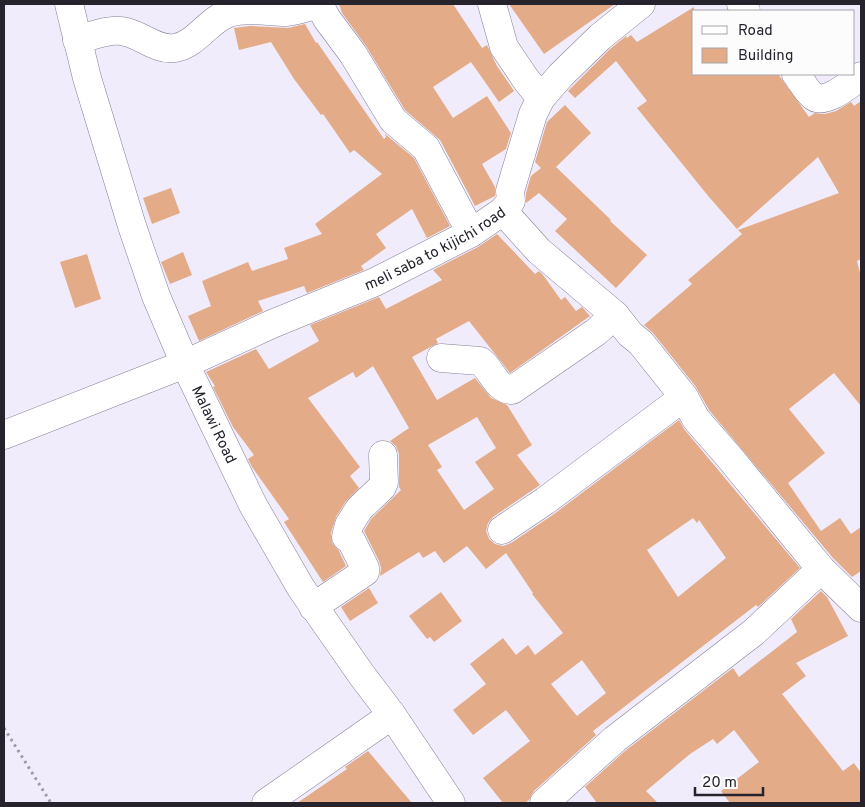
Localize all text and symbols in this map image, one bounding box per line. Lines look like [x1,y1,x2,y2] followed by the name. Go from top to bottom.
[692,10,855,75] legend
[738,22,773,41] text: Road
[738,47,793,66] text: Building
[362,204,510,296] street label: meli saba to kijichi road
[186,383,240,467] street label: Malawi Road
[695,764,762,796] scale bar
[702,774,737,793] text: 20 m

